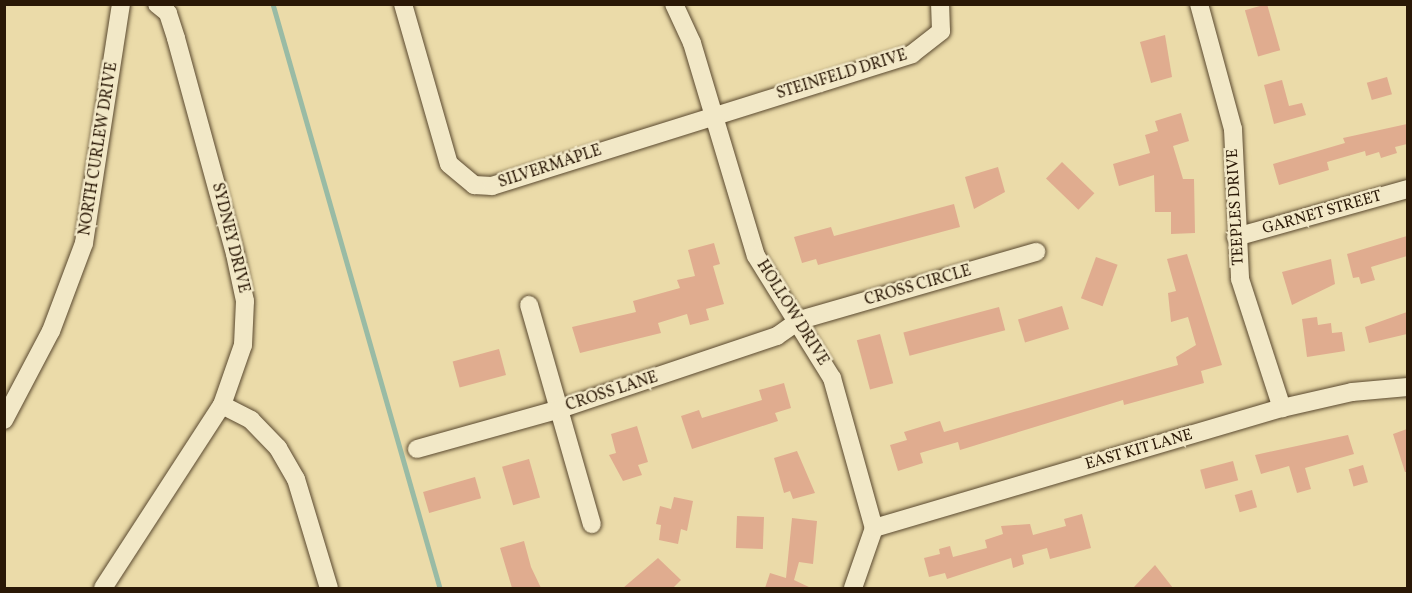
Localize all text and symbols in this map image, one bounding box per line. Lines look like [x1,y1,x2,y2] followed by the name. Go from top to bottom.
[774,46,910,104] street label: STEINFELD DRIVE
[76,61,122,237] street label: NORTH CURLEW DRIVE
[496,141,604,193] street label: SILVERMAPLE
[1223,148,1249,266] street label: TEEPLES DRIVE
[207,181,253,295] street label: SYDNEY DRIVE
[1260,187,1384,239] street label: GARNET STREET
[752,256,832,370] street label: HOLLOW DRIVE
[862,262,974,310] street label: CROSS CIRCLE
[564,368,660,416] street label: CROSS LANE
[1083,425,1195,475] street label: EAST KIT LANE

